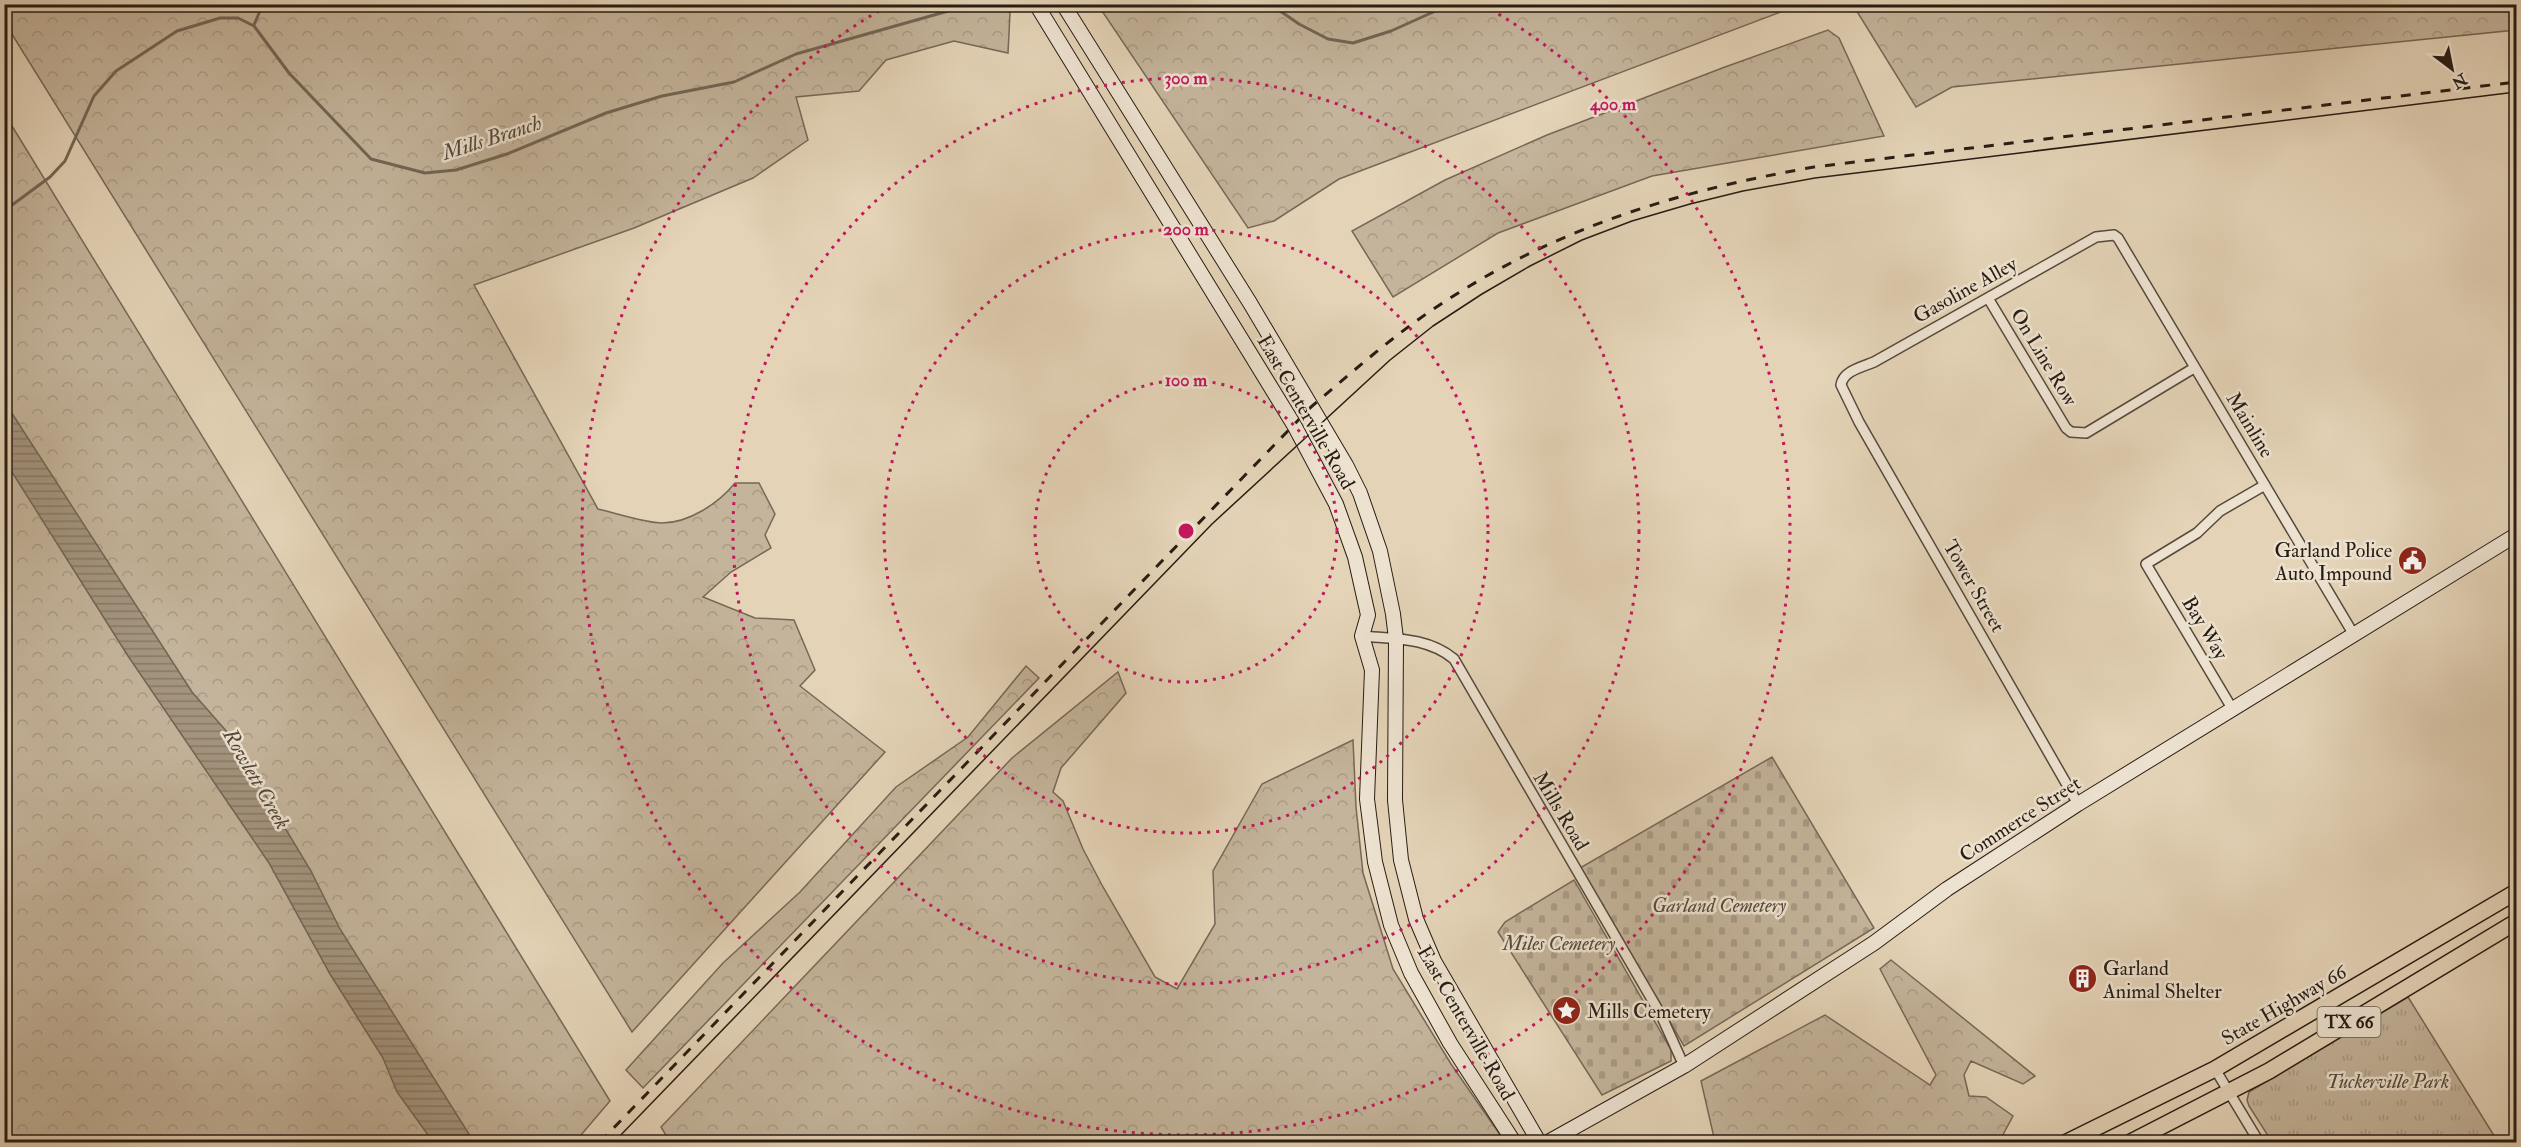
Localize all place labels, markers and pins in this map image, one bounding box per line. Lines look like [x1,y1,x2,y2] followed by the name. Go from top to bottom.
[1176,521,1196,541] centre of rings
[2274,538,2392,587] place label: Garland Police Auto Impound
[2397,545,2429,577] public building icon: Garland Police Auto Impound
[2102,956,2222,1004] place label: Garland Animal Shelter
[2066,963,2098,995] building icon: Garland Animal Shelter
[1550,995,1582,1027] place icon: Mills Cemetery
[1587,999,1712,1024] place label: Mills Cemetery

